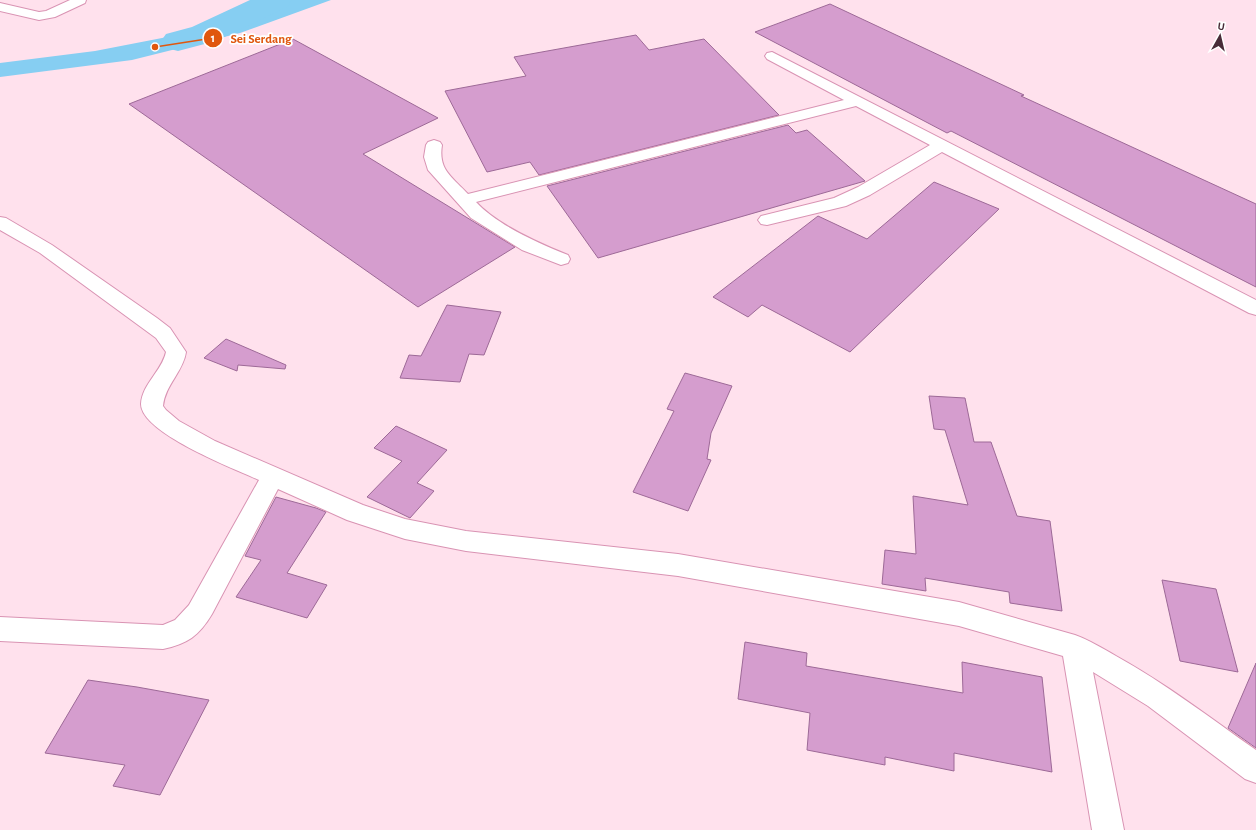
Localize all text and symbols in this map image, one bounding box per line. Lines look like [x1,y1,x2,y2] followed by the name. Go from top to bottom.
[1200,16,1240,56] north arrow
[1217,21,1226,33] text: U
[203,26,300,51] callout: Sei Serdang
[211,32,215,44] text: 1
[230,33,292,46] text: Sei Serdang

